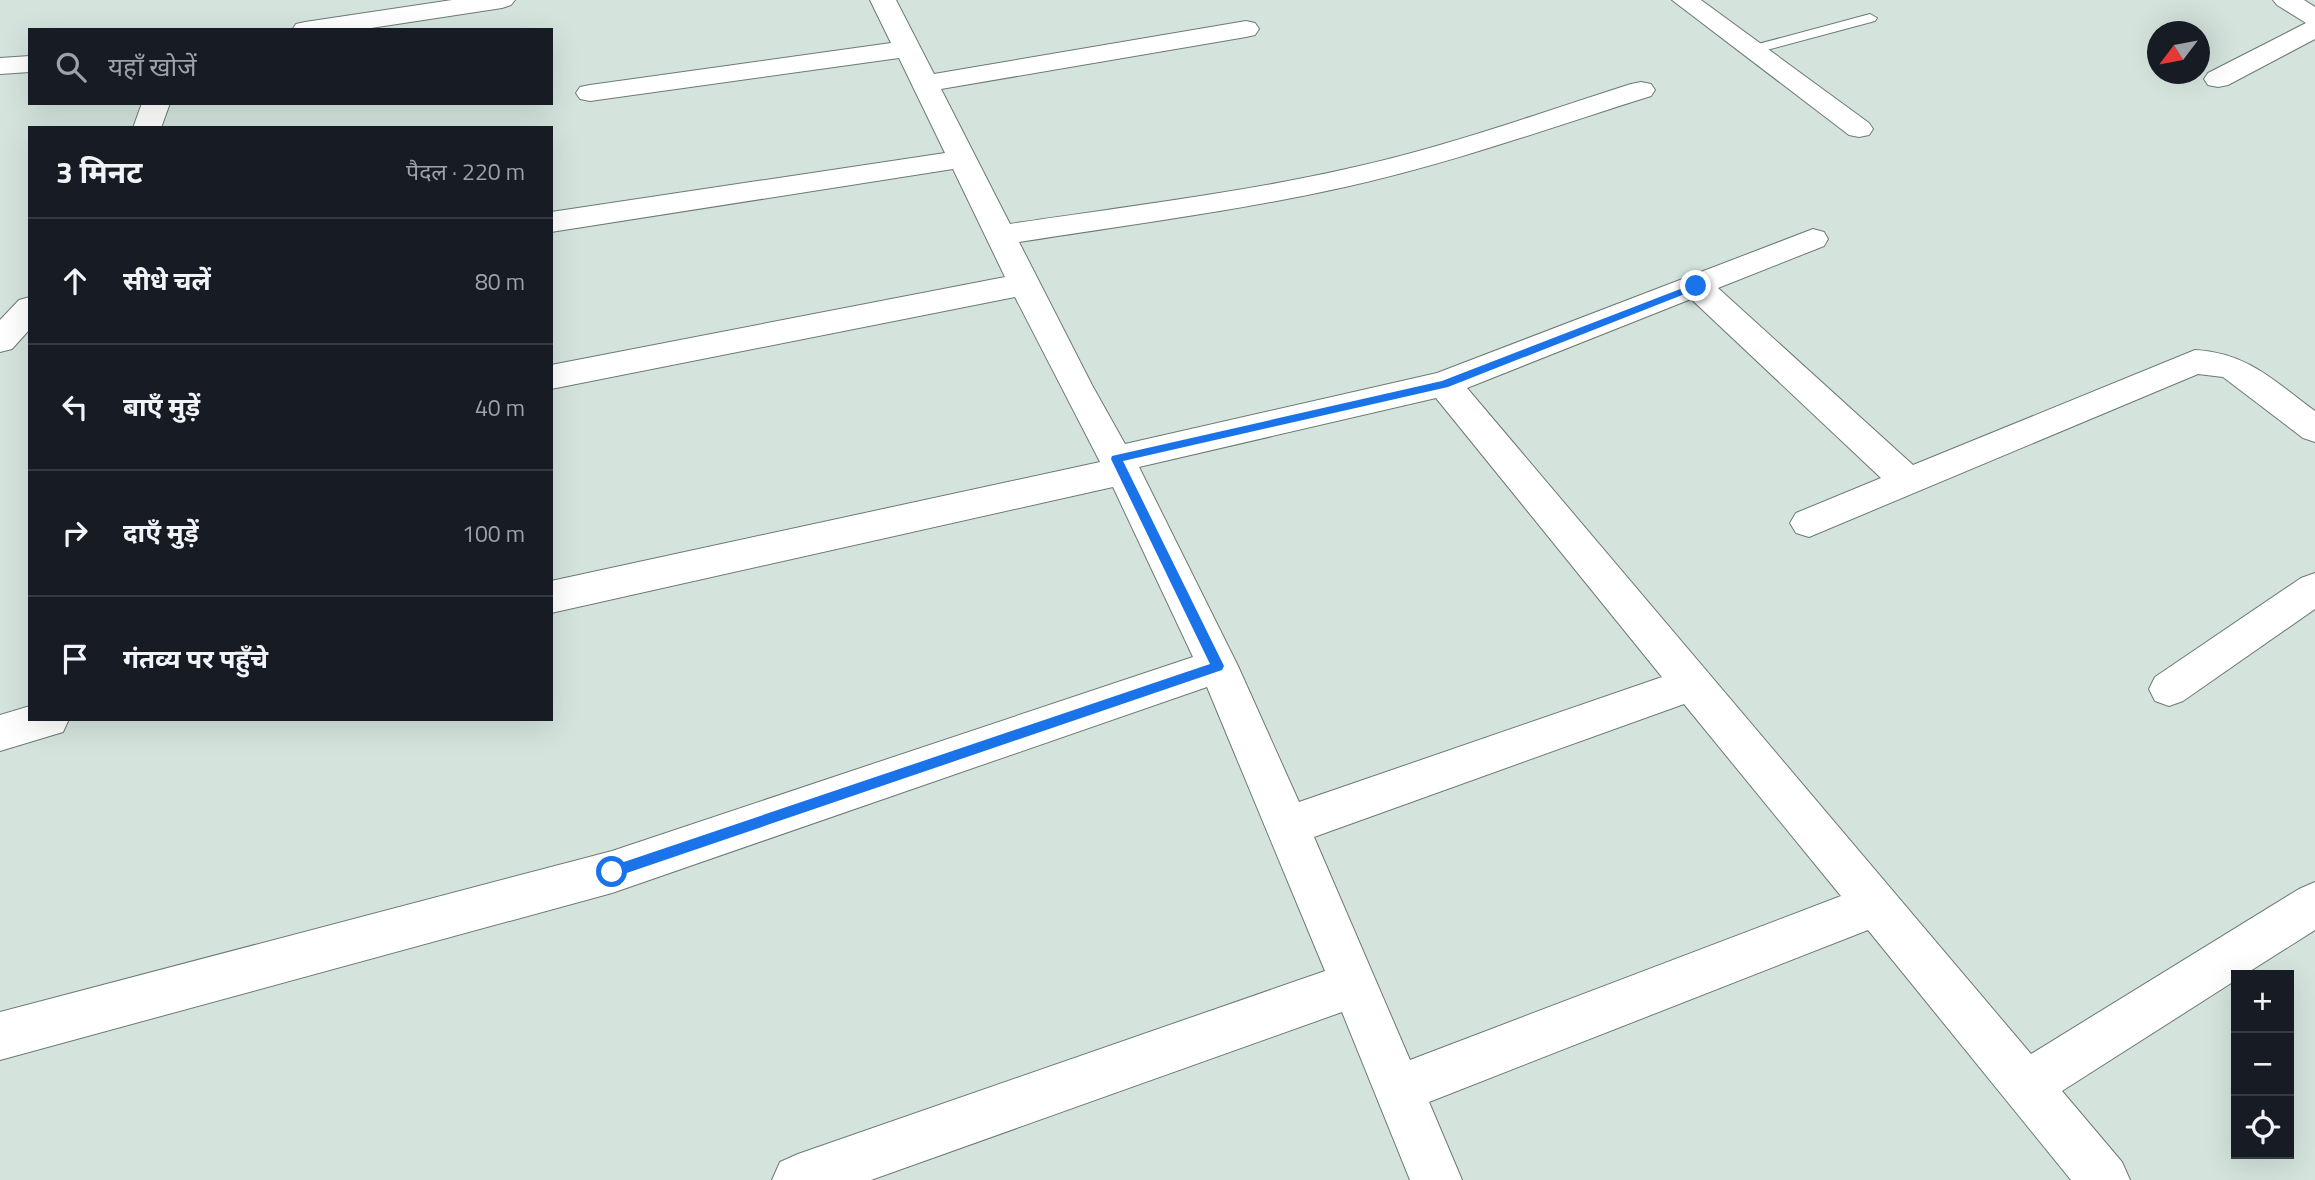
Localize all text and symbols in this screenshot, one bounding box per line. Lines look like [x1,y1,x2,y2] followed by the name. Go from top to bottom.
[2147,21,2210,84] north arrow
[28,28,553,105] search box
[108,47,197,86] text: यहाँ खोजें
[52,48,90,86] icon: search
[56,149,142,195] text: 3 मिनट
[406,154,525,189] text: पैदल · 220 m
[123,261,211,300] text: सीधे चलें
[56,262,94,300] icon: ahead
[475,264,525,299] text: 80 m
[1680,270,1711,301] route end
[123,387,200,426] text: बाएँ मुड़ें
[56,388,94,426] icon: left
[475,390,525,425] text: 40 m
[123,513,199,552] text: दाएँ मुड़ें
[56,514,94,552] icon: right
[462,516,525,551] text: 100 m
[123,639,268,678] text: गंतव्य पर पहुँचे
[56,640,94,678] icon: arrive
[596,856,627,887] route start
[2231,970,2294,1159] map controls
[2231,970,2294,1033] button: +
[2231,1033,2294,1096] button: −
[2231,1096,2294,1159] button: locate

